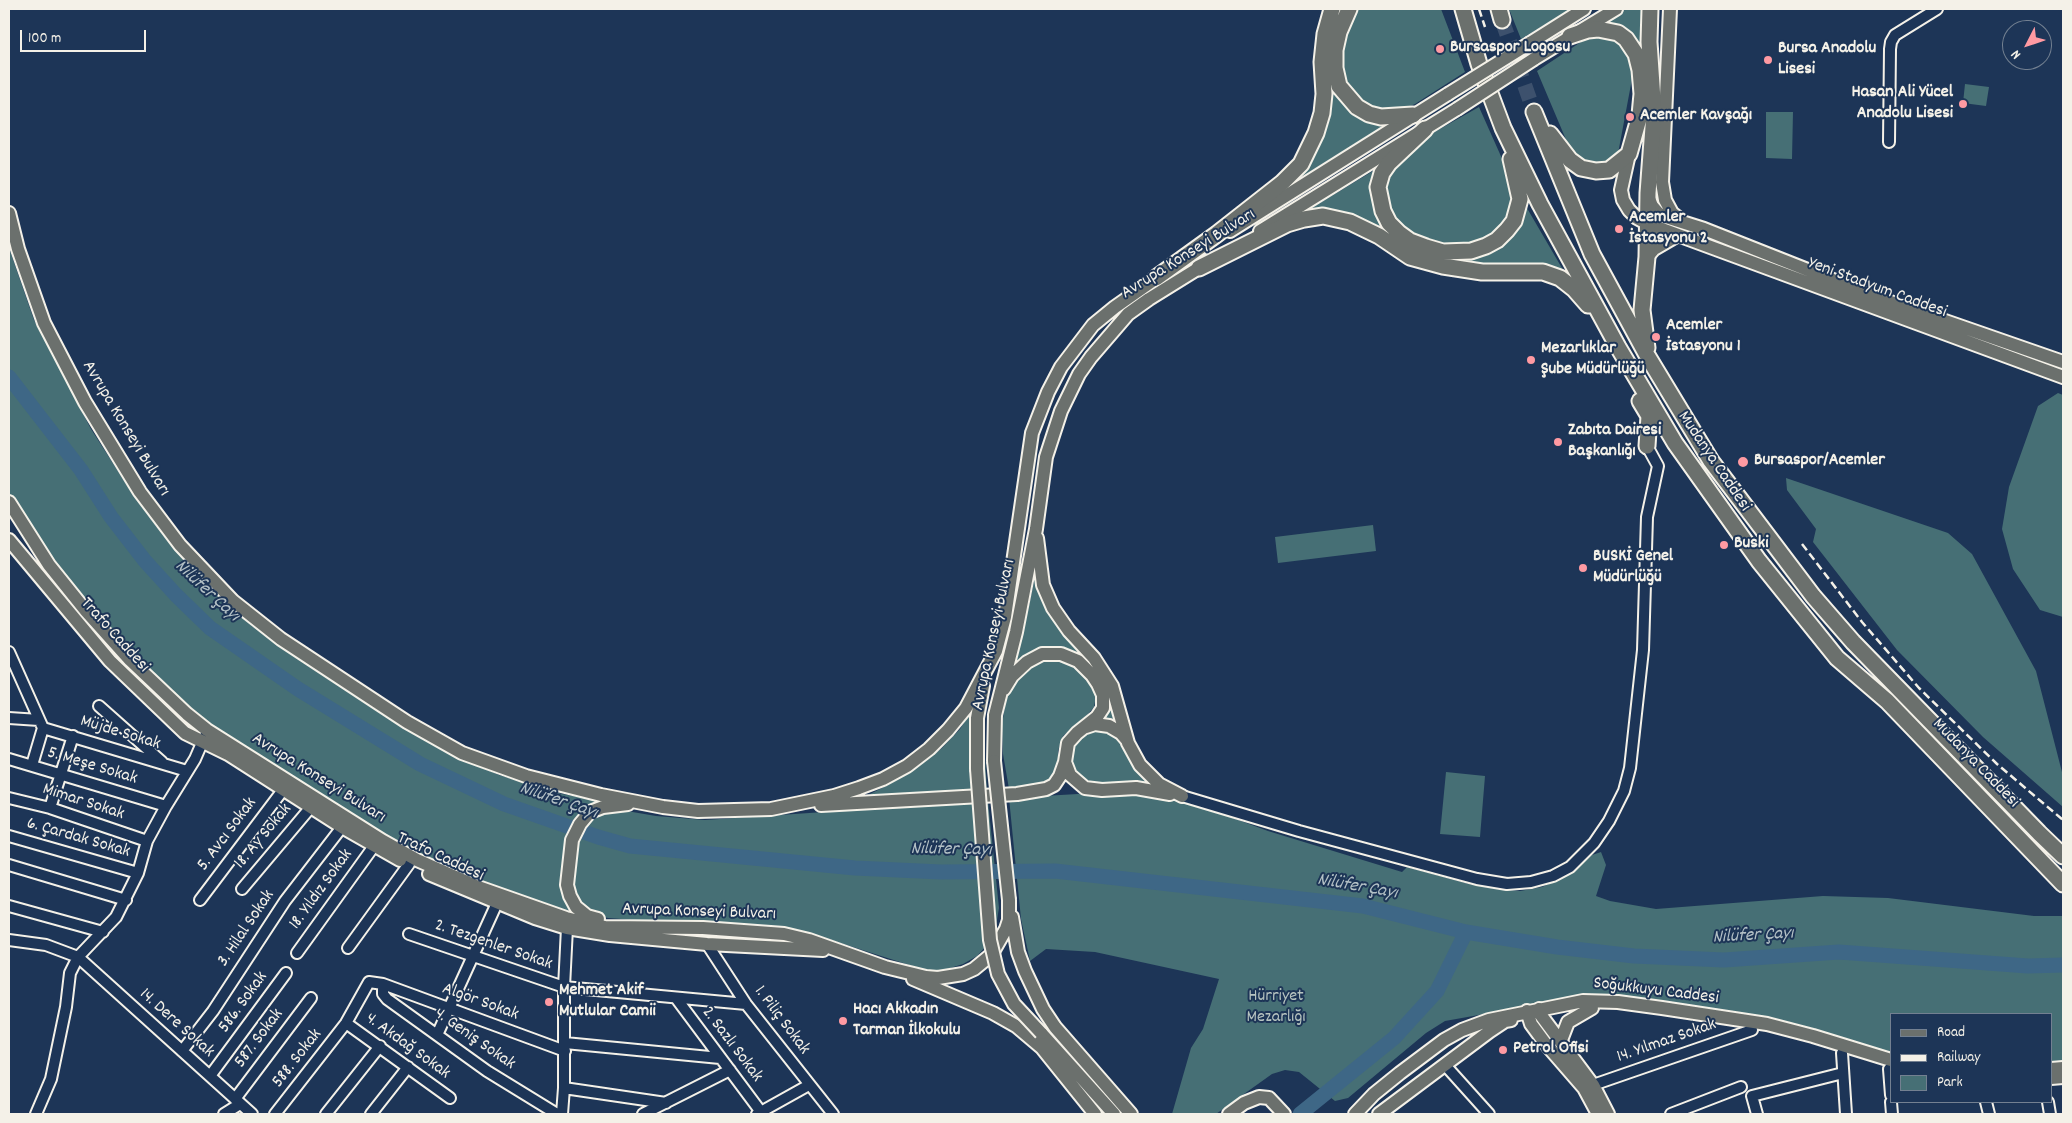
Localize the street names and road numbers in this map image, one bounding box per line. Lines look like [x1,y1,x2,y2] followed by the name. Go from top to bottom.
[1118,205,1260,305] street label: Avrupa Konseyi Bulvarı
[1805,254,1949,324] street label: Yeni Stadyum Caddesi
[76,357,174,501] street label: Avrupa Konseyi Bulvarı
[1672,408,1754,516] street label: Mudanya Caddesi
[968,557,1022,713] street label: Avrupa Konseyi Bulvarı
[75,594,153,678] street label: Trafo Caddesi
[77,712,163,756] street label: Müjde Sokak
[1927,715,2023,813] street label: Mudanya Caddesi
[247,729,389,829] street label: Avrupa Konseyi Bulvarı
[44,743,140,791] street label: 5. Meşe Sokak
[39,780,127,826] street label: Mimar Sokak
[193,794,263,876] street label: 5. Avcı Sokak
[230,800,298,874] street label: 18. Ay Sokak
[24,814,132,864] street label: 6. Çardak Sokak
[393,828,487,888] street label: Trafo Caddesi
[286,845,358,935] street label: 18. Yıldız Sokak
[213,887,281,971] street label: 3. Hilal Sokak
[622,900,776,926] street label: Avrupa Konseyi Bulvarı
[431,916,555,976] street label: 2. Tezgenler Sokak
[215,968,273,1038] street label: 586. Sokak
[1592,974,1720,1010] street label: Soğukkuyu Caddesi
[439,979,521,1027] street label: Algör Sokak
[748,982,814,1060] street label: 1. Piliç Sokak
[134,985,218,1063] street label: 14. Dere Sokak
[696,1003,766,1087] street label: 2. Sazlı Sokak
[429,1004,519,1076] street label: 4. Geniş Sokak
[231,1005,289,1073] street label: 587. Sokak
[360,1009,454,1085] street label: 4. Akdağ Sokak
[1614,1015,1720,1069] street label: 14. Yılmaz Sokak
[268,1025,328,1093] street label: 588. Sokak

